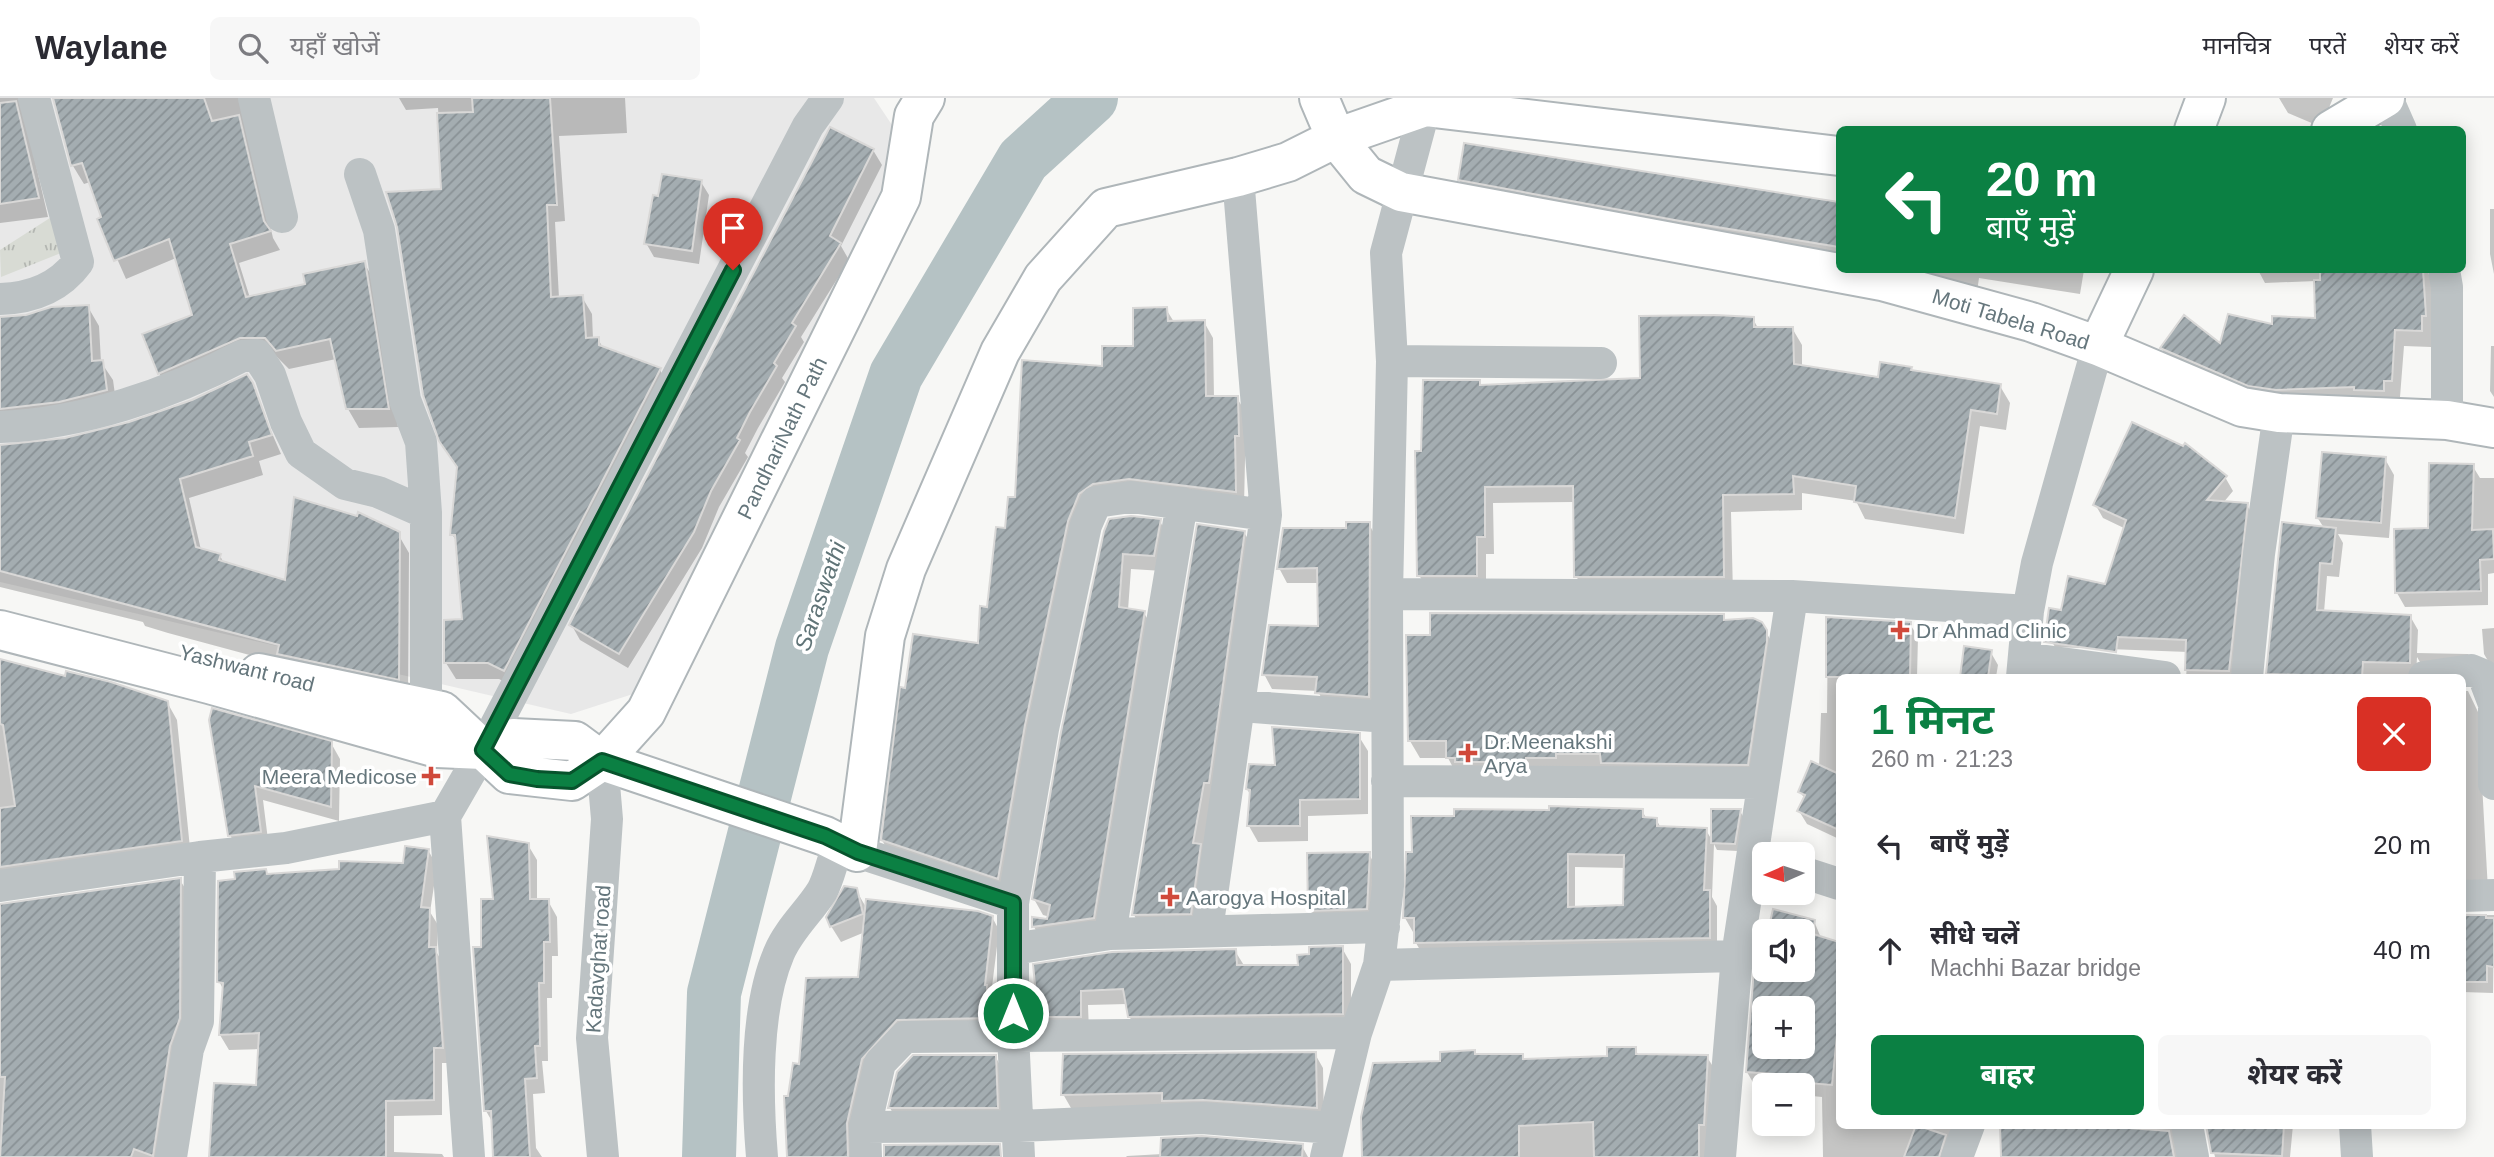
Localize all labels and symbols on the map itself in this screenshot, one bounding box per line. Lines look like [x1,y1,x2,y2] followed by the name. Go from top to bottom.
[703,198,763,270] pin
[1930,284,2092,354] street label: Moti Tabela Road
[733,353,831,523] street label: PandhariNath Path
[789,537,851,654] water label: Saraswathi
[1916,619,2067,642] place label: Dr Ahmad Clinic
[1890,620,1910,640] marker: Dr Ahmad Clinic
[177,640,317,696] street label: Yashwant road
[1484,730,1612,777] place label: Dr.Meenakshi Arya
[1458,743,1478,763] marker: Dr.Meenakshi Arya
[262,765,417,788] place label: Meera Medicose
[423,768,439,784] marker: Meera Medicose
[1752,842,1815,905] north arrow
[581,884,615,1034] street label: Kadavghat road
[1186,886,1346,909] place label: Aarogya Hospital
[1160,887,1180,907] marker: Aarogya Hospital
[976,976,1050,1050] position arrow

